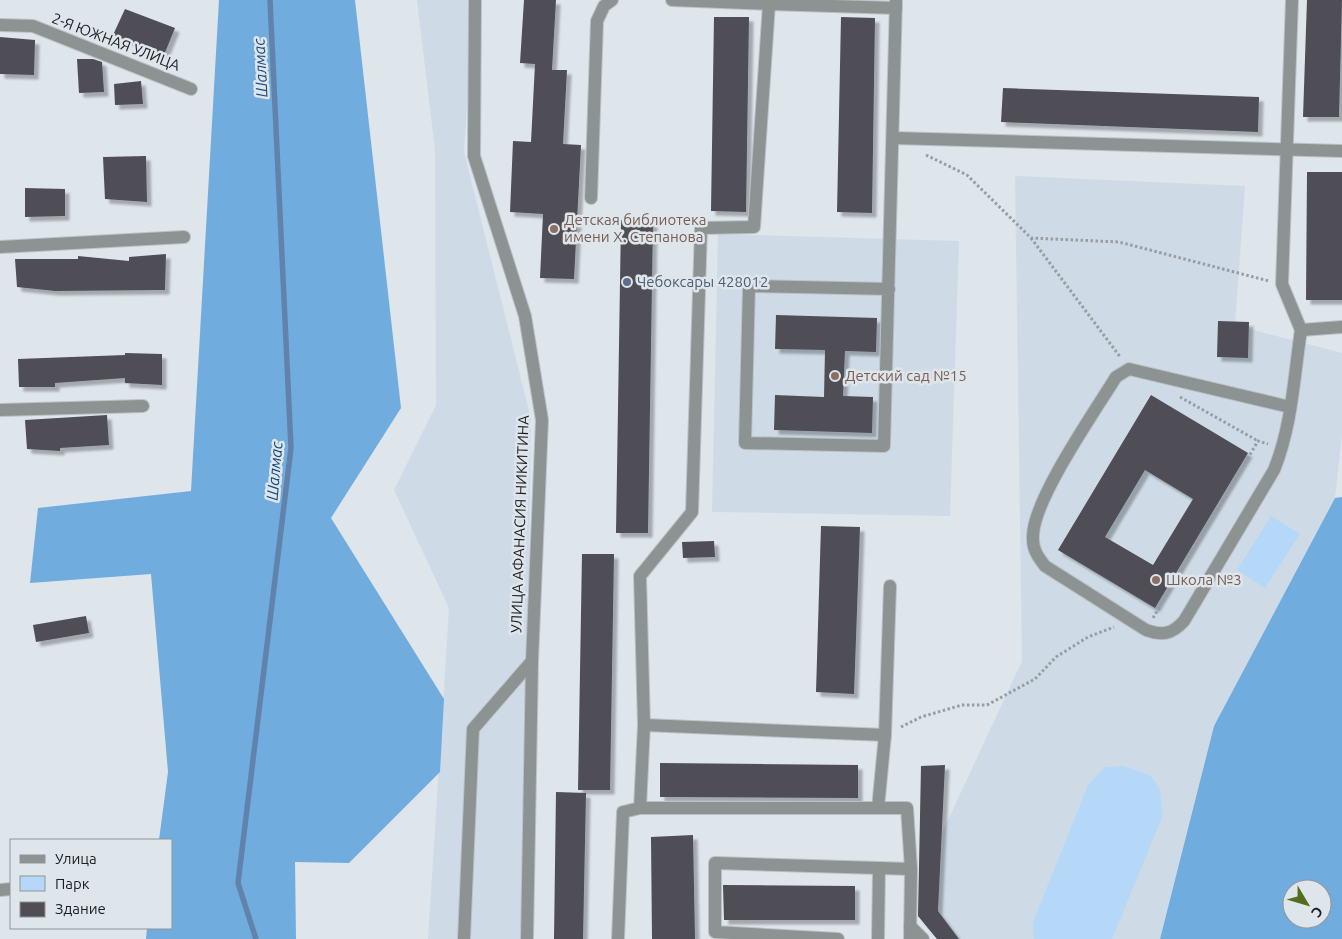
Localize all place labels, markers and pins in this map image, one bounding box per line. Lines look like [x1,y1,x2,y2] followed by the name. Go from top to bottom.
[564,211,707,245] place label: Детская библиотека имени Х. Степанова
[548,223,560,235] marker: Детская библиотека имени Х. Степанова
[637,273,768,290] place label: Чебоксары 428012
[621,276,633,288] marker: Чебоксары 428012
[845,367,967,384] place label: Детский сад №15
[829,370,841,382] marker: Детский сад №15
[1166,571,1242,588] place label: Школа №3
[1150,574,1162,586] marker: Школа №3

